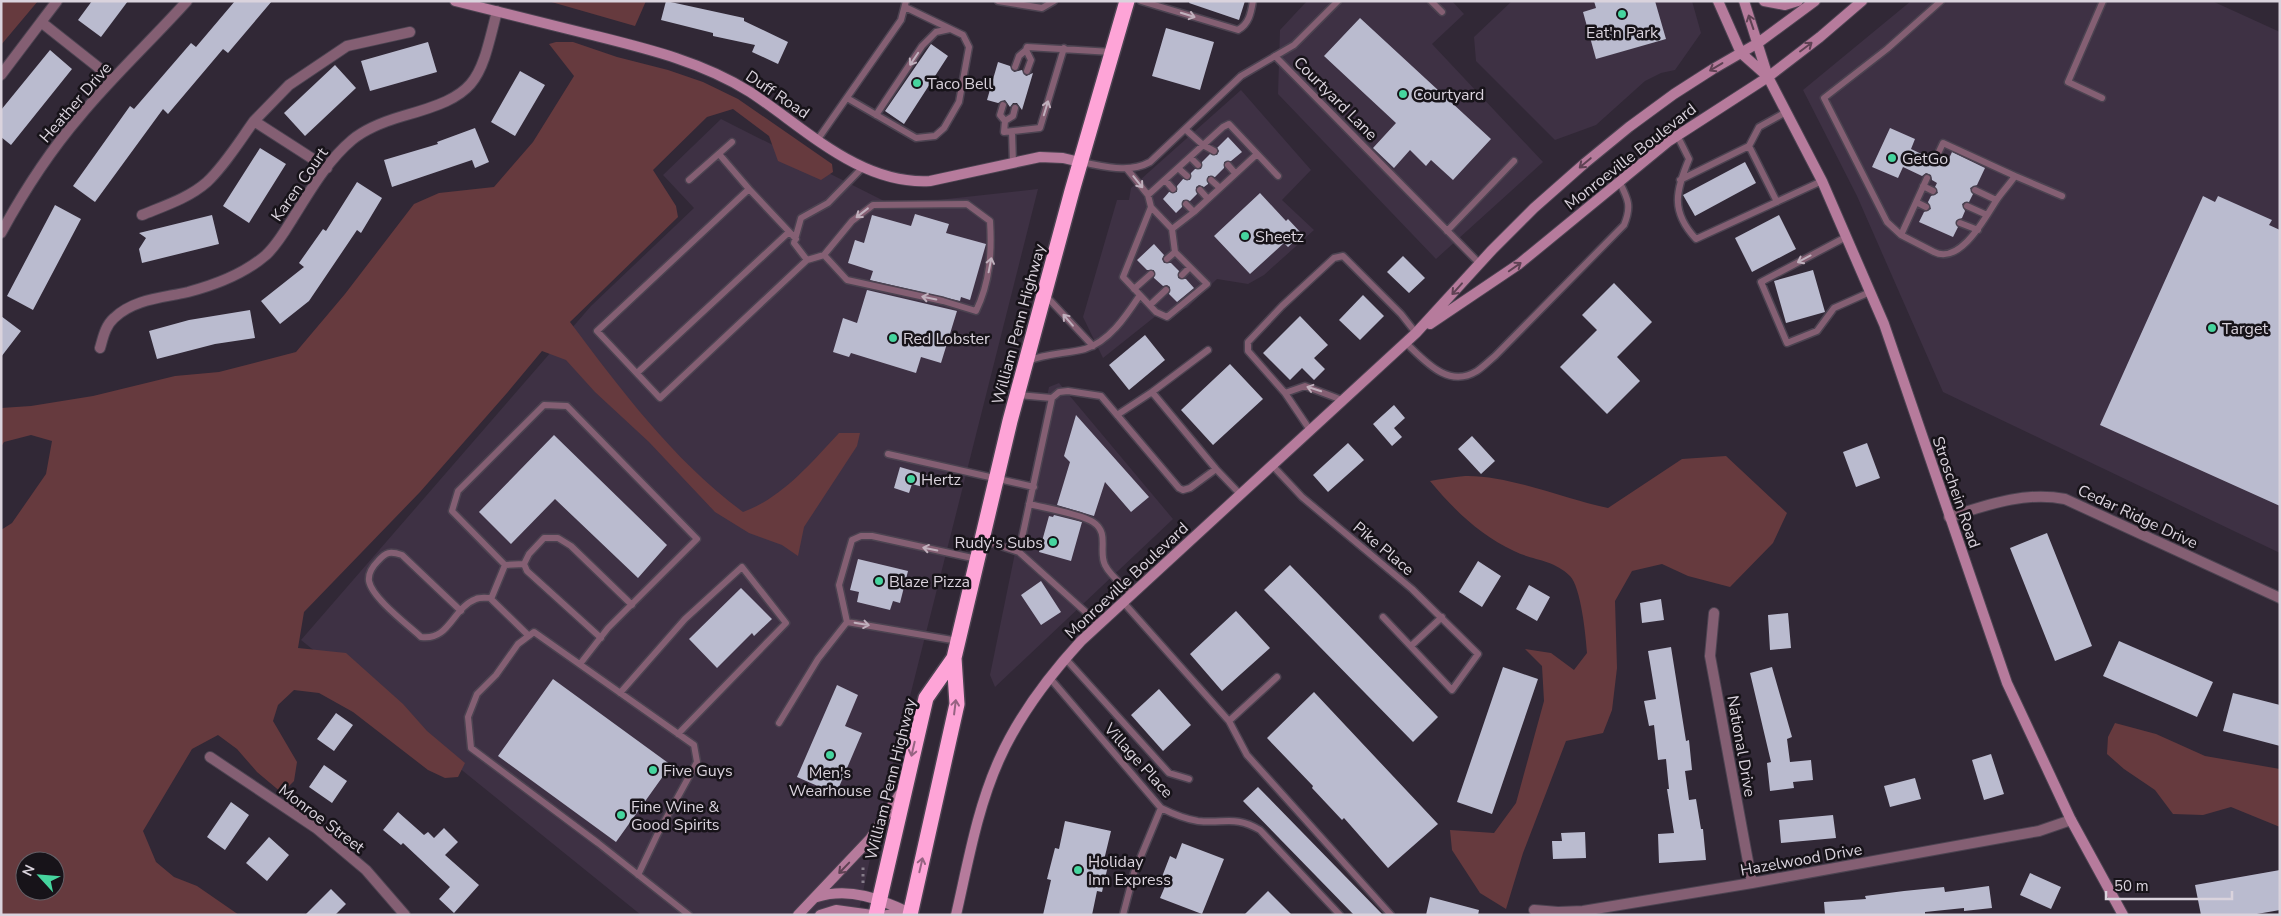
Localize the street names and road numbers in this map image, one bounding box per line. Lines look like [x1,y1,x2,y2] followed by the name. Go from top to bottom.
[1289,52,1382,145] street label: Courtyard Lane
[35,58,117,148] street label: Heather Drive
[741,65,814,124] street label: Duff Road
[1560,98,1701,215] street label: Monroeville Boulevard
[266,143,334,226] street label: Karen Court
[987,241,1051,407] street label: William Penn Highway
[1927,434,1985,551] street label: Stroschein Road
[2074,479,2201,554] street label: Cedar Ridge Drive
[1060,517,1193,644] street label: Monroeville Boulevard
[1348,517,1419,581] street label: Pike Place
[1721,694,1761,799] street label: National Drive
[860,696,922,862] street label: William Penn Highway
[1098,718,1178,803] street label: Village Place
[274,779,369,859] street label: Monroe Street
[1738,838,1864,882] street label: Hazelwood Drive

